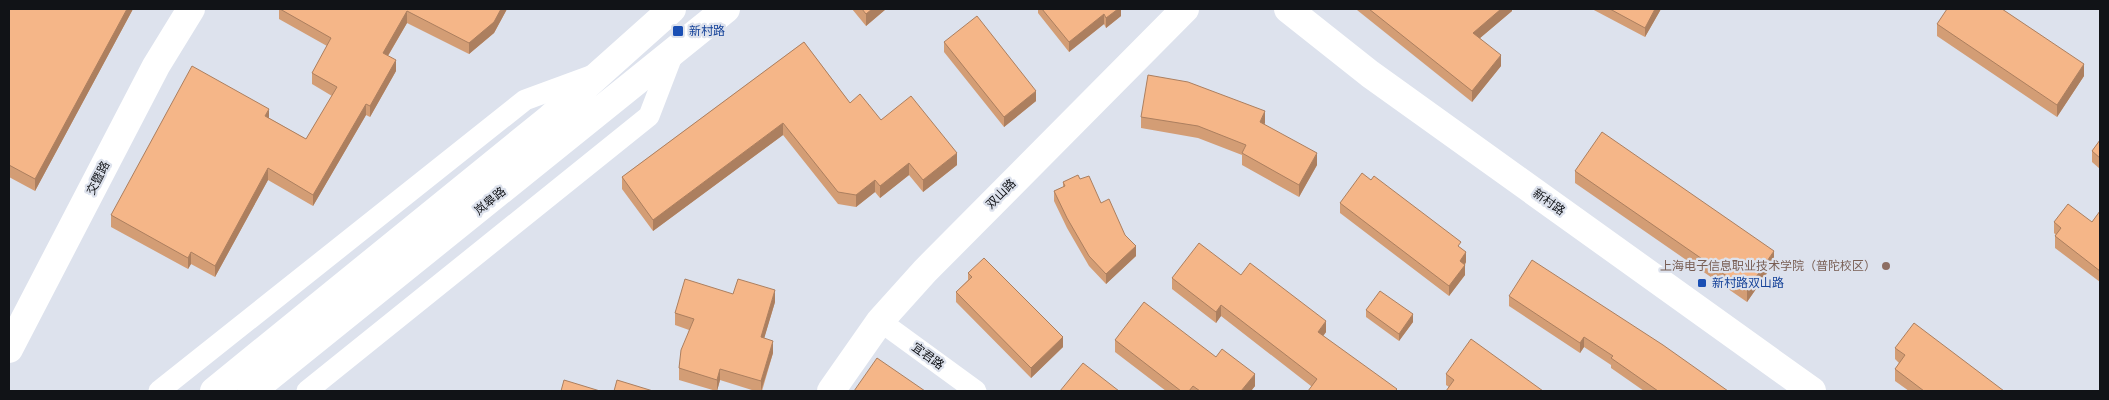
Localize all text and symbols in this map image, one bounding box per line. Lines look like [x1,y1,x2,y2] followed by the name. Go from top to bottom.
[689,22,725,39] place label: 新村路
[671,24,685,38] marker: 新村路
[82,158,113,198] street label: 交暨路
[982,175,1019,212] street label: 双山路
[470,183,509,219] street label: 岚皋路
[1530,184,1569,219] street label: 新村路
[1660,257,1876,274] place label: 上海电子信息职业技术学院（普陀校区）
[1880,260,1892,272] marker: 上海电子信息职业技术学院（普陀校区）
[1712,274,1784,291] place label: 新村路双山路
[1696,277,1708,289] marker: 新村路双山路
[909,338,948,373] street label: 宜君路

